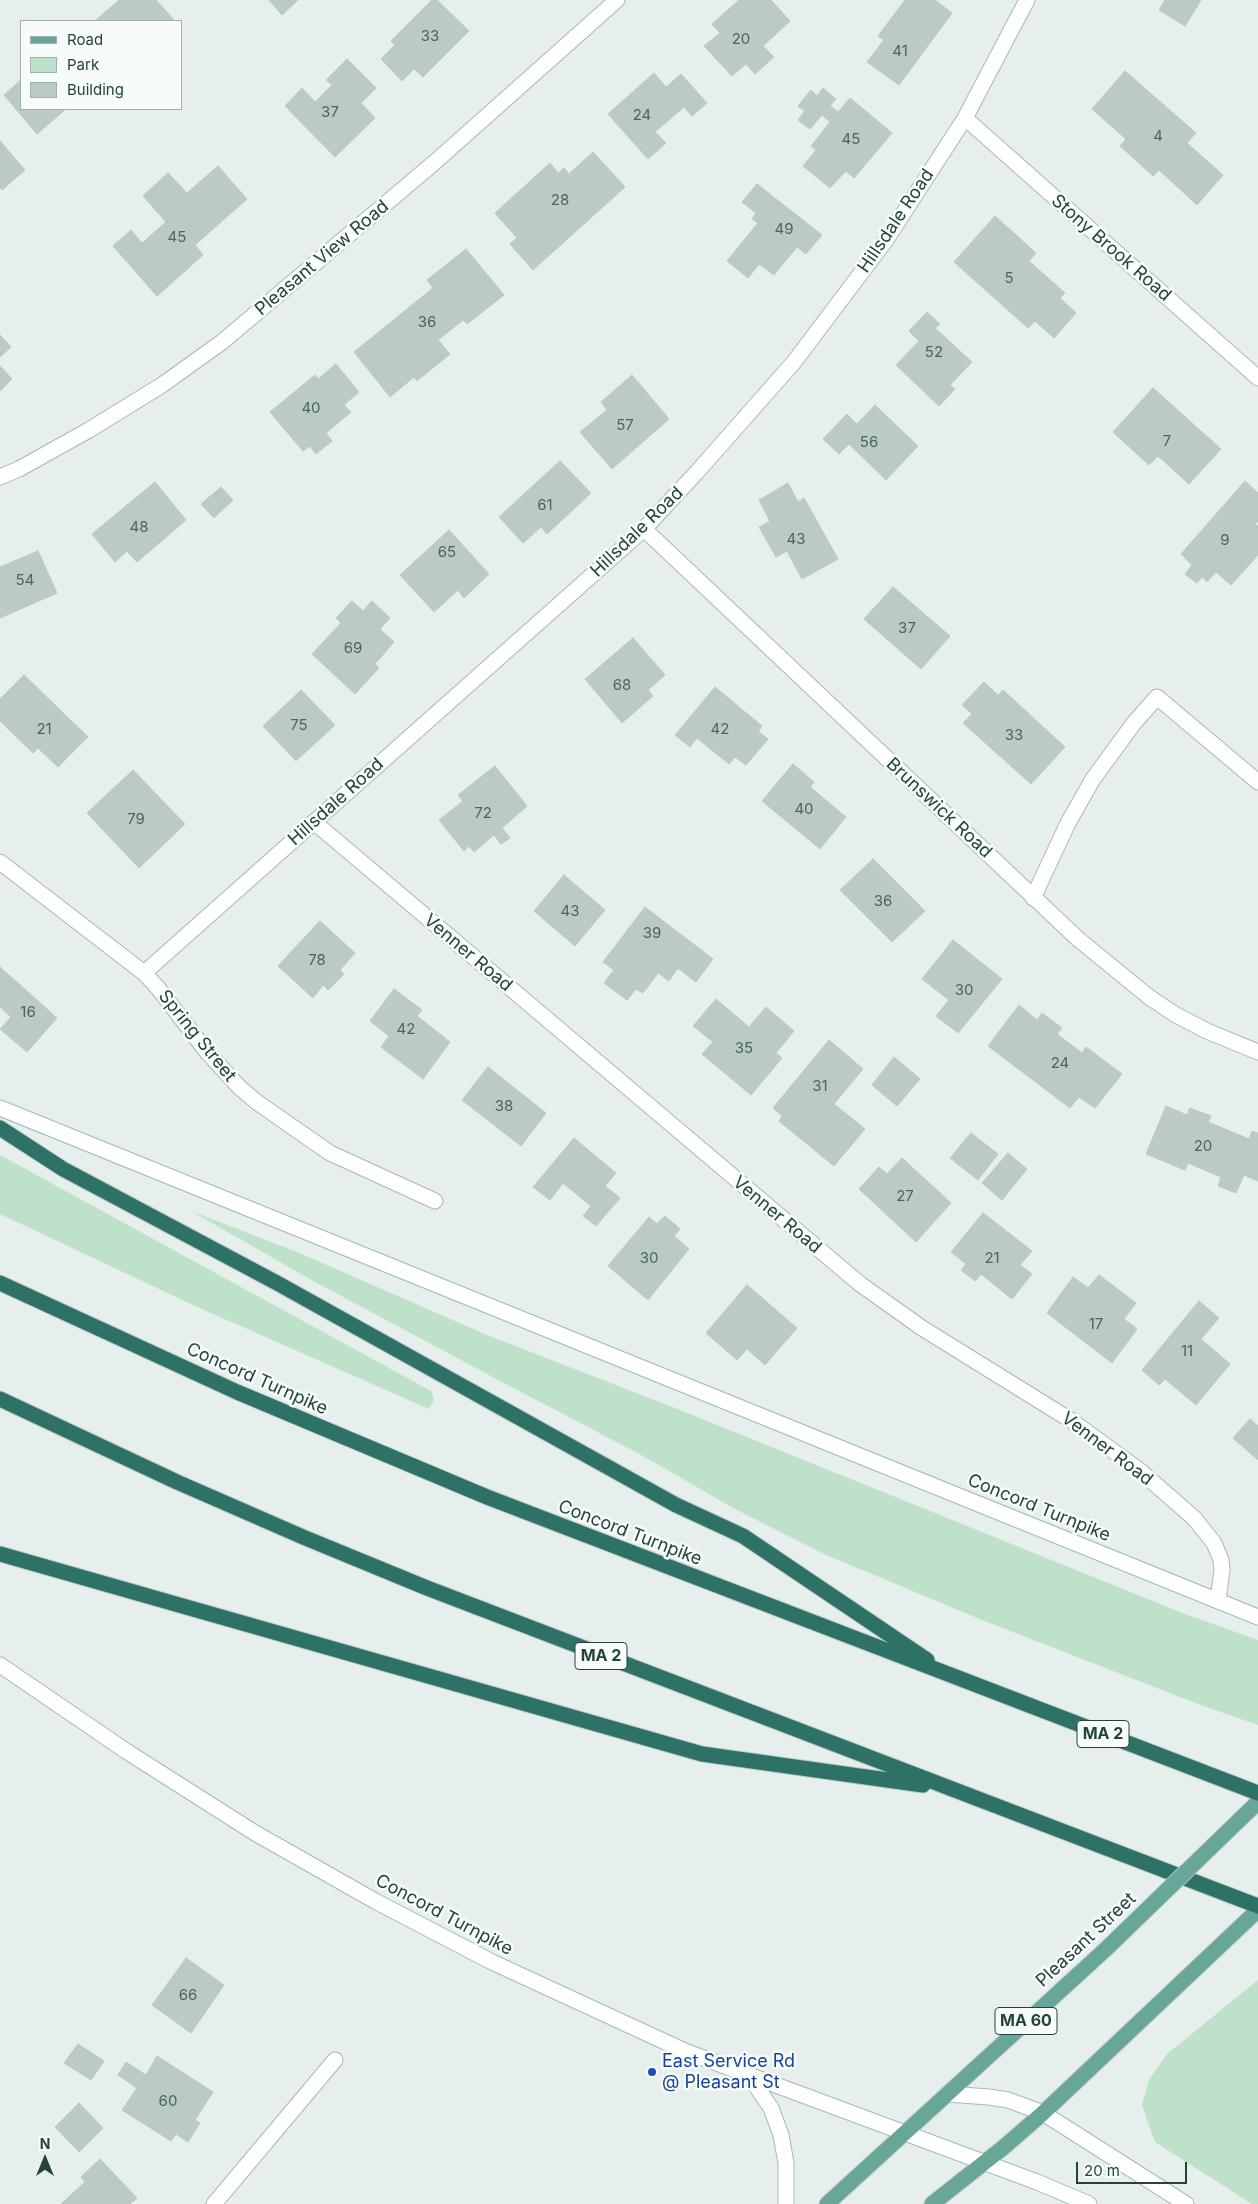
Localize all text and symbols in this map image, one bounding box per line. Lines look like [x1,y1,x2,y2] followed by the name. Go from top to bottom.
[20,20,182,110] legend
[421,27,439,45] house number: 33
[67,30,103,49] text: Road
[732,30,750,48] house number: 20
[892,42,908,60] house number: 41
[67,55,99,74] text: Park
[67,80,124,99] text: Building
[321,103,339,121] house number: 37
[633,106,651,124] house number: 24
[1153,127,1163,145] house number: 4
[842,130,860,148] house number: 45
[853,165,939,277] street label: Hillsdale Road
[1047,190,1175,306] street label: Stony Brook Road
[551,191,569,209] house number: 28
[251,196,393,320] street label: Pleasant View Road
[775,220,793,238] house number: 49
[168,228,186,246] house number: 45
[1004,269,1014,287] house number: 5
[418,313,436,331] house number: 36
[925,343,943,361] house number: 52
[301,399,321,417] house number: 40
[616,416,634,434] house number: 57
[1163,432,1171,450] house number: 7
[860,433,878,451] house number: 56
[586,482,688,582] street label: Hillsdale Road
[537,496,553,514] house number: 61
[130,518,148,536] house number: 48
[787,530,805,548] house number: 43
[1220,531,1230,549] house number: 9
[438,543,456,561] house number: 65
[16,571,34,589] house number: 54
[898,619,916,637] house number: 37
[344,639,362,657] house number: 69
[613,676,631,694] house number: 68
[290,716,308,734] house number: 75
[36,720,52,738] house number: 21
[711,720,729,738] house number: 42
[1005,726,1023,744] house number: 33
[882,753,996,863] street label: Brunswick Road
[284,754,388,850] street label: Hillsdale Road
[794,800,814,818] house number: 40
[474,804,492,822] house number: 72
[127,810,145,828] house number: 79
[874,892,892,910] house number: 36
[561,902,579,920] house number: 43
[419,910,517,996] street label: Venner Road
[643,924,661,942] house number: 39
[308,951,326,969] house number: 78
[955,981,973,999] house number: 30
[154,986,240,1086] street label: Spring Street
[20,1003,36,1021] house number: 16
[397,1020,415,1038] house number: 42
[735,1039,753,1057] house number: 35
[1051,1054,1069,1072] house number: 24
[812,1077,828,1095] house number: 31
[495,1097,513,1115] house number: 38
[1194,1137,1212,1155] house number: 20
[728,1172,826,1258] street label: Venner Road
[896,1187,914,1205] house number: 27
[640,1249,658,1267] house number: 30
[984,1249,1000,1267] house number: 21
[1089,1315,1103,1333] house number: 17
[183,1338,331,1420] street label: Concord Turnpike
[1181,1342,1193,1360] house number: 11
[1057,1408,1157,1490] street label: Venner Road
[964,1469,1114,1547] street label: Concord Turnpike
[555,1496,705,1570] street label: Concord Turnpike
[575,1642,627,1670] road number: MA 2
[1077,1720,1129,1748] road number: MA 2
[372,1870,516,1960] street label: Concord Turnpike
[1032,1888,1140,1992] street label: Pleasant Street
[179,1986,197,2004] house number: 66
[995,2008,1057,2034] road number: MA 60
[662,2051,795,2094] place label: East Service Rd @ Pleasant St
[646,2066,658,2078] marker: East Service Rd @ Pleasant St
[159,2092,177,2110] house number: 60
[20,2134,70,2184] north arrow
[40,2135,50,2152] text: N
[1078,2152,1189,2184] scale bar
[1084,2161,1120,2180] text: 20 m

